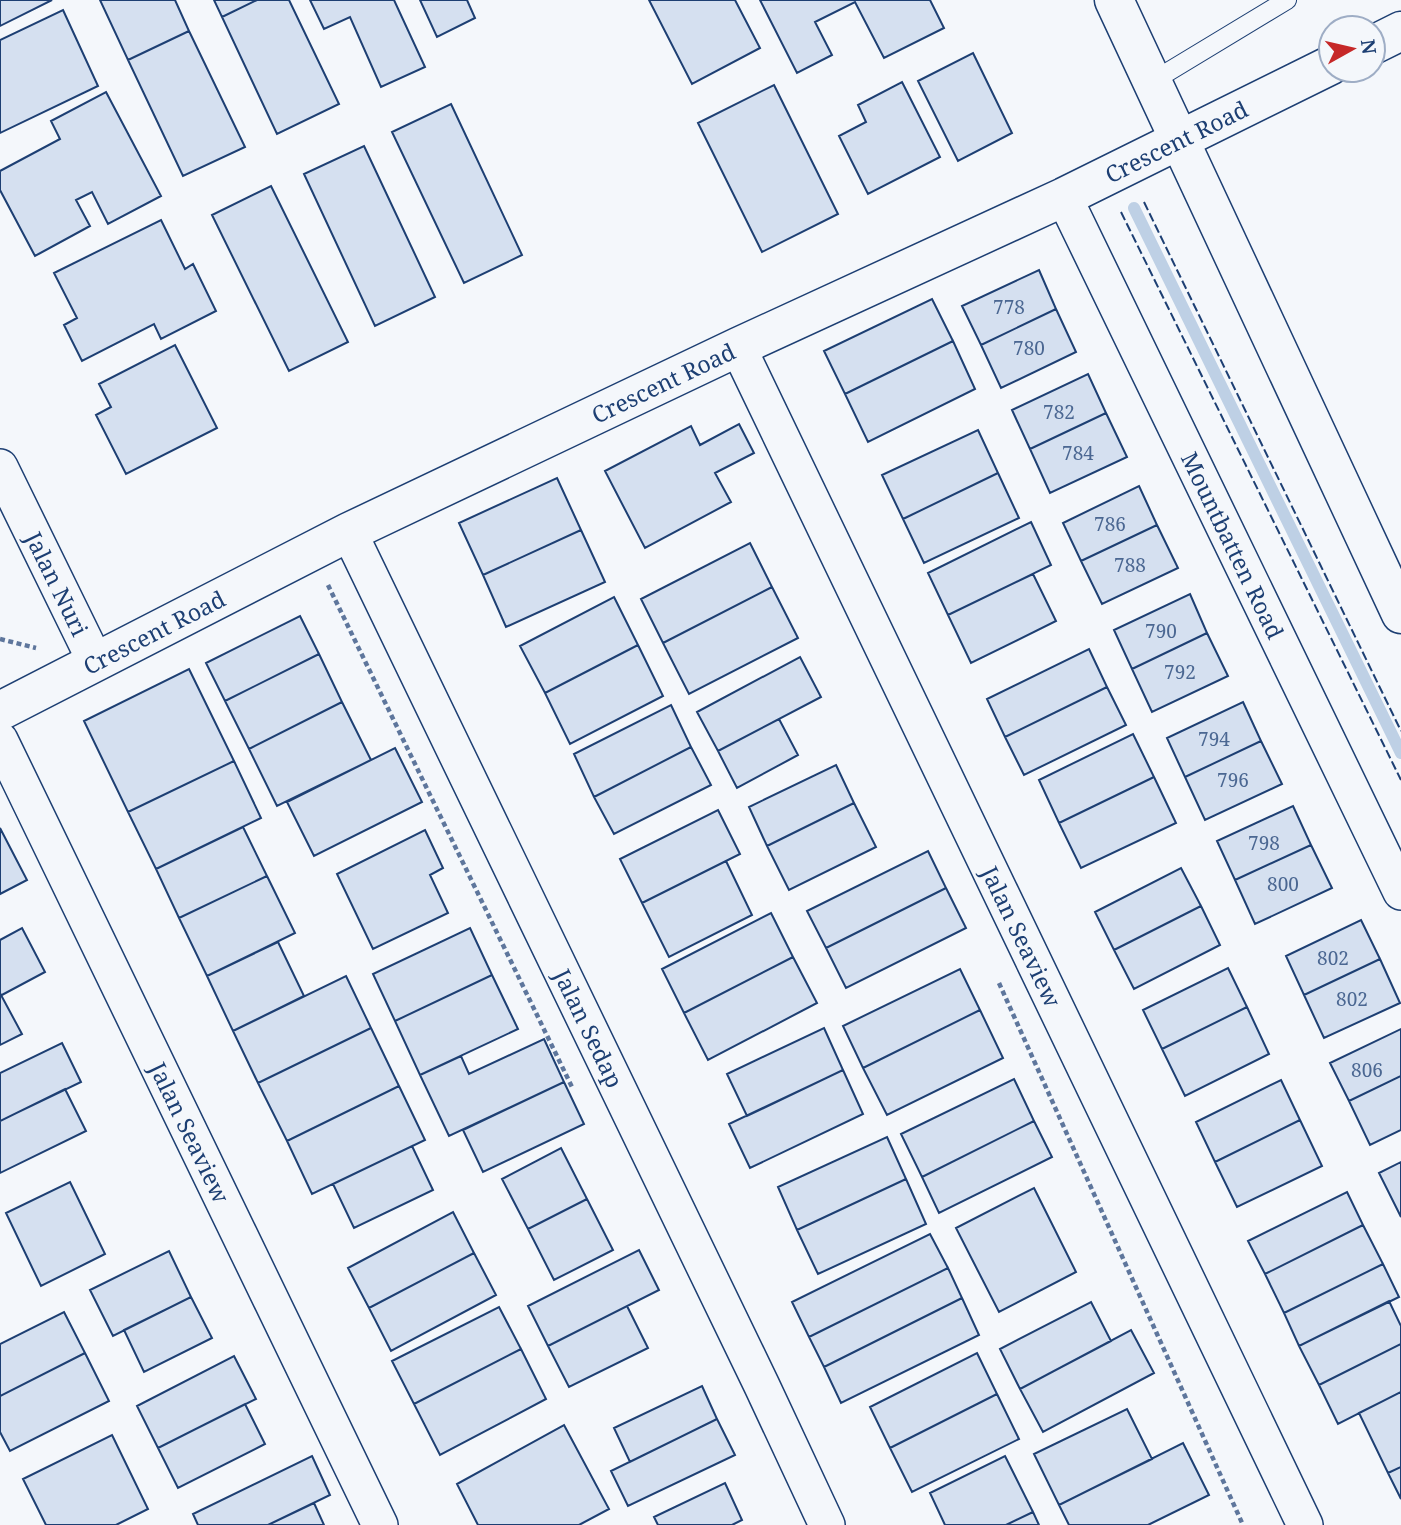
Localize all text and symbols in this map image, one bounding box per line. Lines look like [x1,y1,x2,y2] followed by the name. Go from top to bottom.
[1317,14,1387,84] north arrow
[1355,37,1383,56] text: N
[1099,93,1253,190] street label: Crescent Road
[993,294,1025,320] house number: 778
[586,335,740,431] street label: Crescent Road
[1013,335,1045,361] house number: 780
[1043,399,1075,425] house number: 782
[1062,440,1094,466] house number: 784
[1174,446,1292,644] street label: Mountbatten Road
[1094,511,1126,537] house number: 786
[18,525,97,642] street label: Jalan Nuri
[1114,552,1146,578] house number: 788
[77,582,231,682] street label: Crescent Road
[1145,618,1177,644] house number: 790
[1164,659,1196,685] house number: 792
[1198,726,1230,752] house number: 794
[1217,767,1249,793] house number: 796
[1248,830,1280,856] house number: 798
[974,860,1069,1012] street label: Jalan Seaview
[1267,871,1299,897] house number: 800
[1317,945,1349,971] house number: 802
[546,963,631,1093] street label: Jalan Sedap
[1336,986,1368,1012] house number: 802
[142,1056,238,1208] street label: Jalan Seaview
[1351,1057,1383,1083] house number: 806

